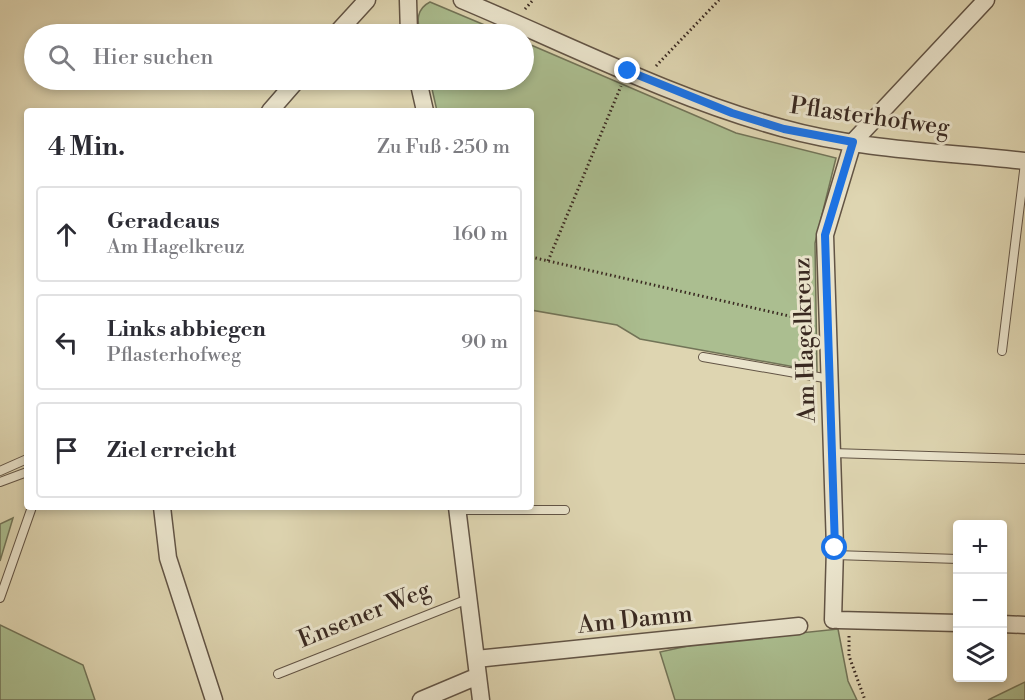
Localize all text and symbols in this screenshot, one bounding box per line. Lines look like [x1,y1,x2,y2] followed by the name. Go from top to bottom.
[24,24,534,90] search box
[45,41,78,74] icon: search
[93,44,213,71] text: Hier suchen
[614,57,640,83] route end
[788,91,952,143] street label: Pflasterhofweg
[48,131,125,163] text: 4 Min.
[377,135,510,160] text: Zu Fuß · 250 m
[107,208,220,235] text: Geradeaus
[50,218,83,251] icon: ahead
[453,222,508,247] text: 160 m
[107,235,245,260] text: Am Hagelkreuz
[787,257,823,424] street label: Am Hagelkreuz
[107,316,266,343] text: Links abbiegen
[50,326,83,359] icon: left
[461,330,508,355] text: 90 m
[107,343,241,368] text: Pflasterhofweg
[50,434,83,467] icon: arrive
[107,437,236,464] text: Ziel erreicht
[953,520,1007,682] map controls
[953,520,1007,574] button: +
[821,534,847,560] route start
[953,574,1007,628] button: −
[294,575,435,655] street label: Ensener Weg
[575,599,694,641] street label: Am Damm
[953,628,1007,682] button: layers

